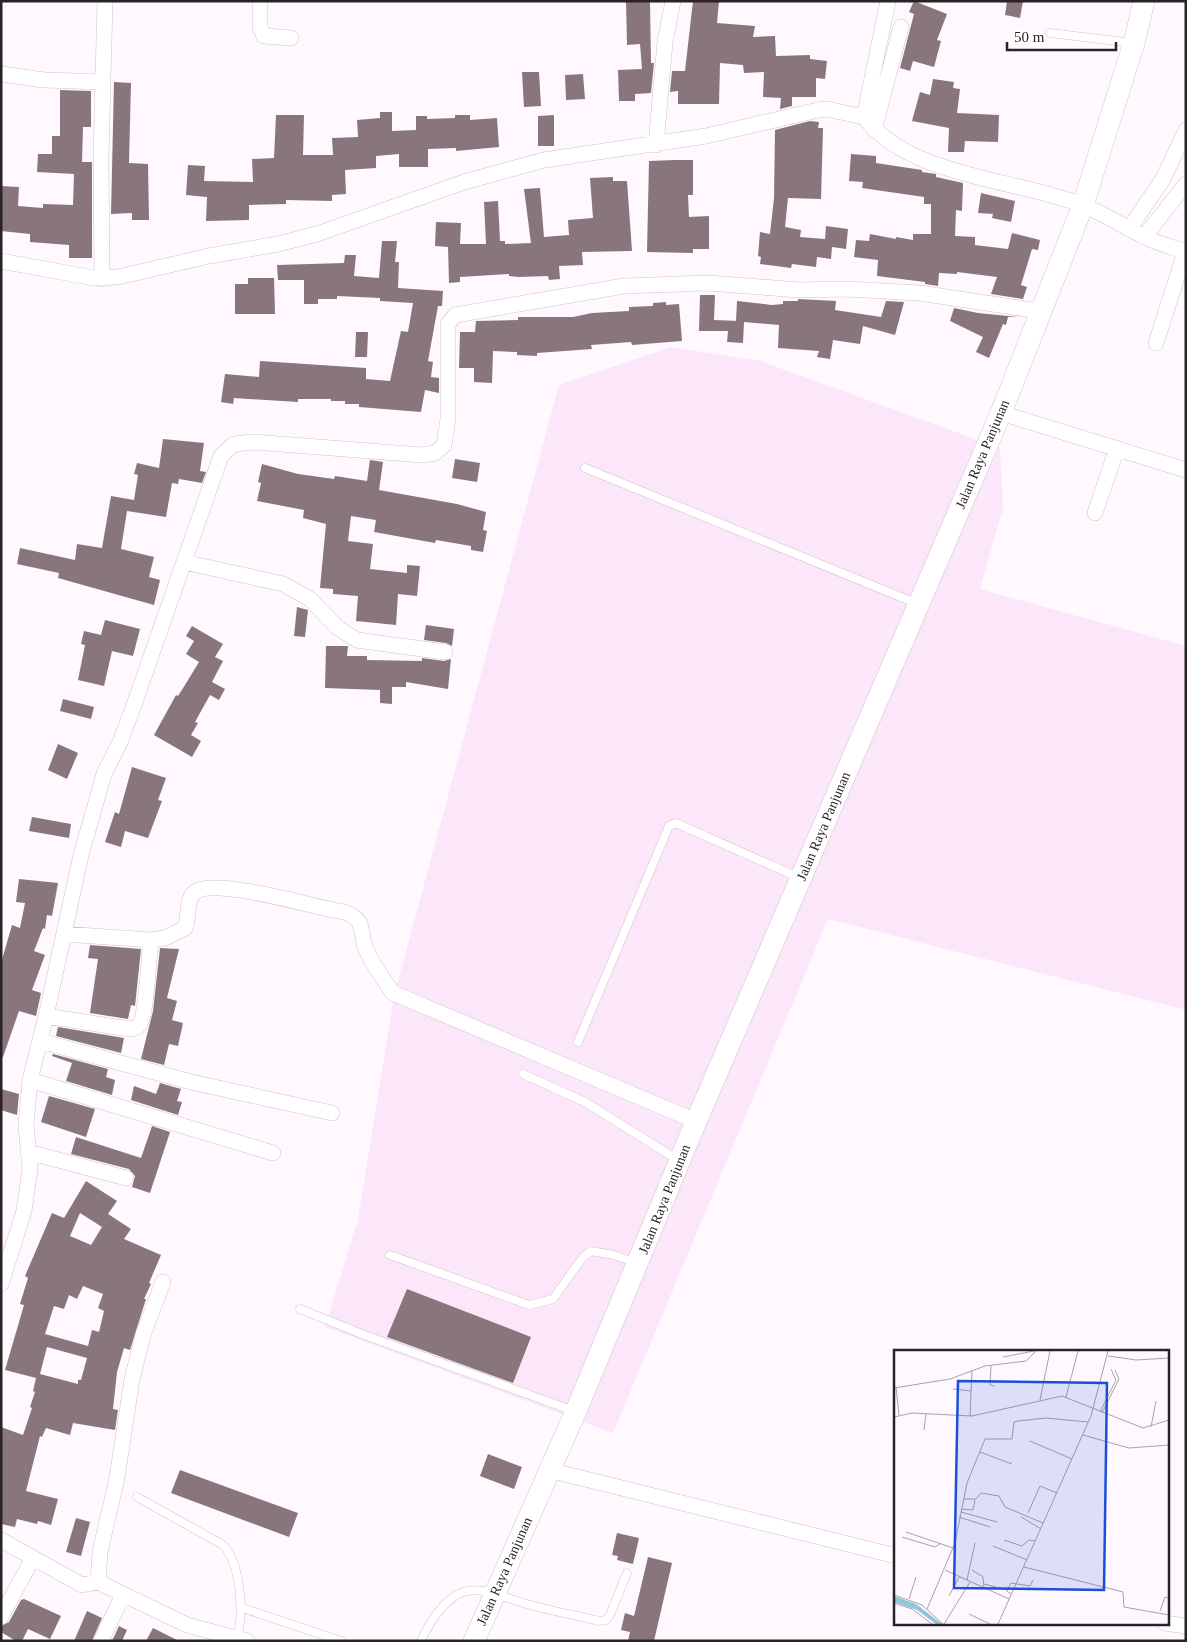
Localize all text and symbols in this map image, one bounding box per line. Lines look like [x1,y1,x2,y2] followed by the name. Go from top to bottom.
[1007,20,1116,52] scale bar
[1014,29,1045,45] text: 50 m
[953,398,1012,511] street label: Jalan Raya Panjunan
[794,770,853,883] street label: Jalan Raya Panjunan
[636,1142,693,1256] street label: Jalan Raya Panjunan
[894,1350,1170,1624] inset map
[474,1515,535,1628] street label: Jalan Raya Panjunan

